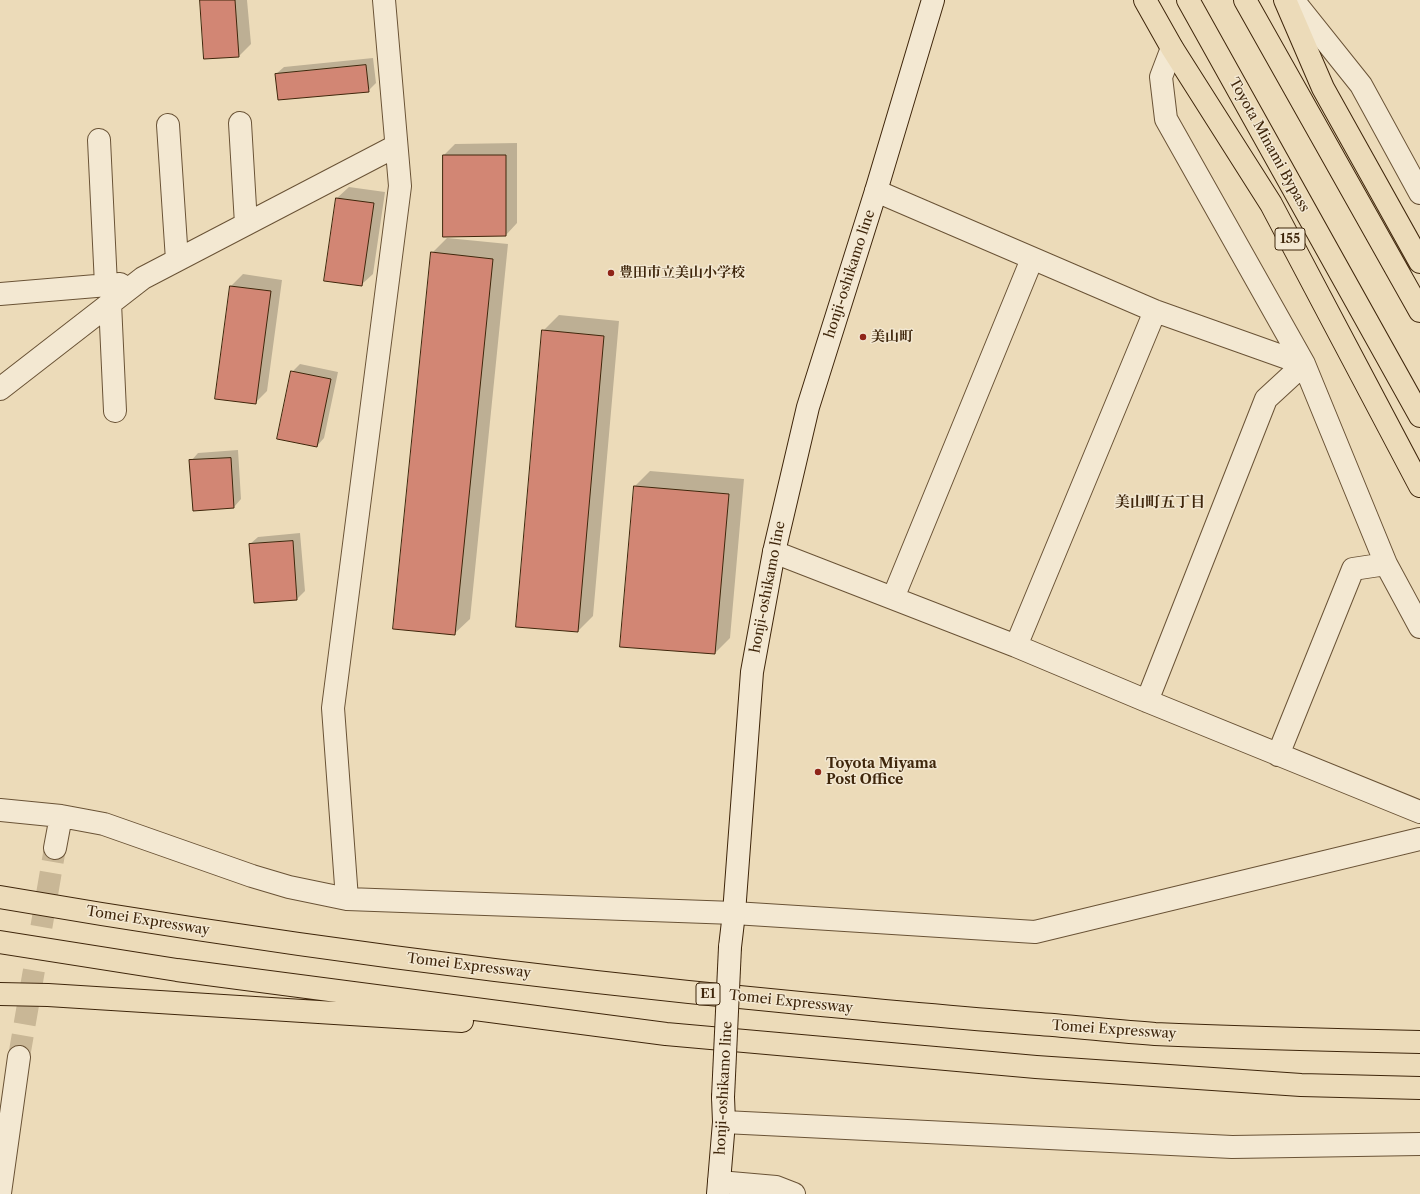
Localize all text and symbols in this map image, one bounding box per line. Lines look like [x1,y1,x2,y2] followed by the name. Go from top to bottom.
[1225,75,1313,215] street label: Toyota Minami Bypass
[821,208,879,340] street label: honji-oshikamo line
[1275,228,1305,250] road number: 155
[619,265,745,281] place label: 豊田市立美山小学校
[606,268,616,278] marker: 豊田市立美山小学校
[871,329,913,345] place label: 美山町
[858,332,868,342] marker: 美山町
[1115,494,1205,512] district label: 美山町五丁目
[747,520,789,654] street label: honji-oshikamo line
[826,756,937,788] place label: Toyota Miyama Post Office
[813,767,823,777] marker: Toyota Miyama Post Office
[85,903,211,939] street label: Tomei Expressway
[406,950,532,982] street label: Tomei Expressway
[696,983,720,1005] road number: E1
[728,987,854,1017] street label: Tomei Expressway
[1051,1017,1177,1043] street label: Tomei Expressway
[712,1021,736,1155] street label: honji-oshikamo line

